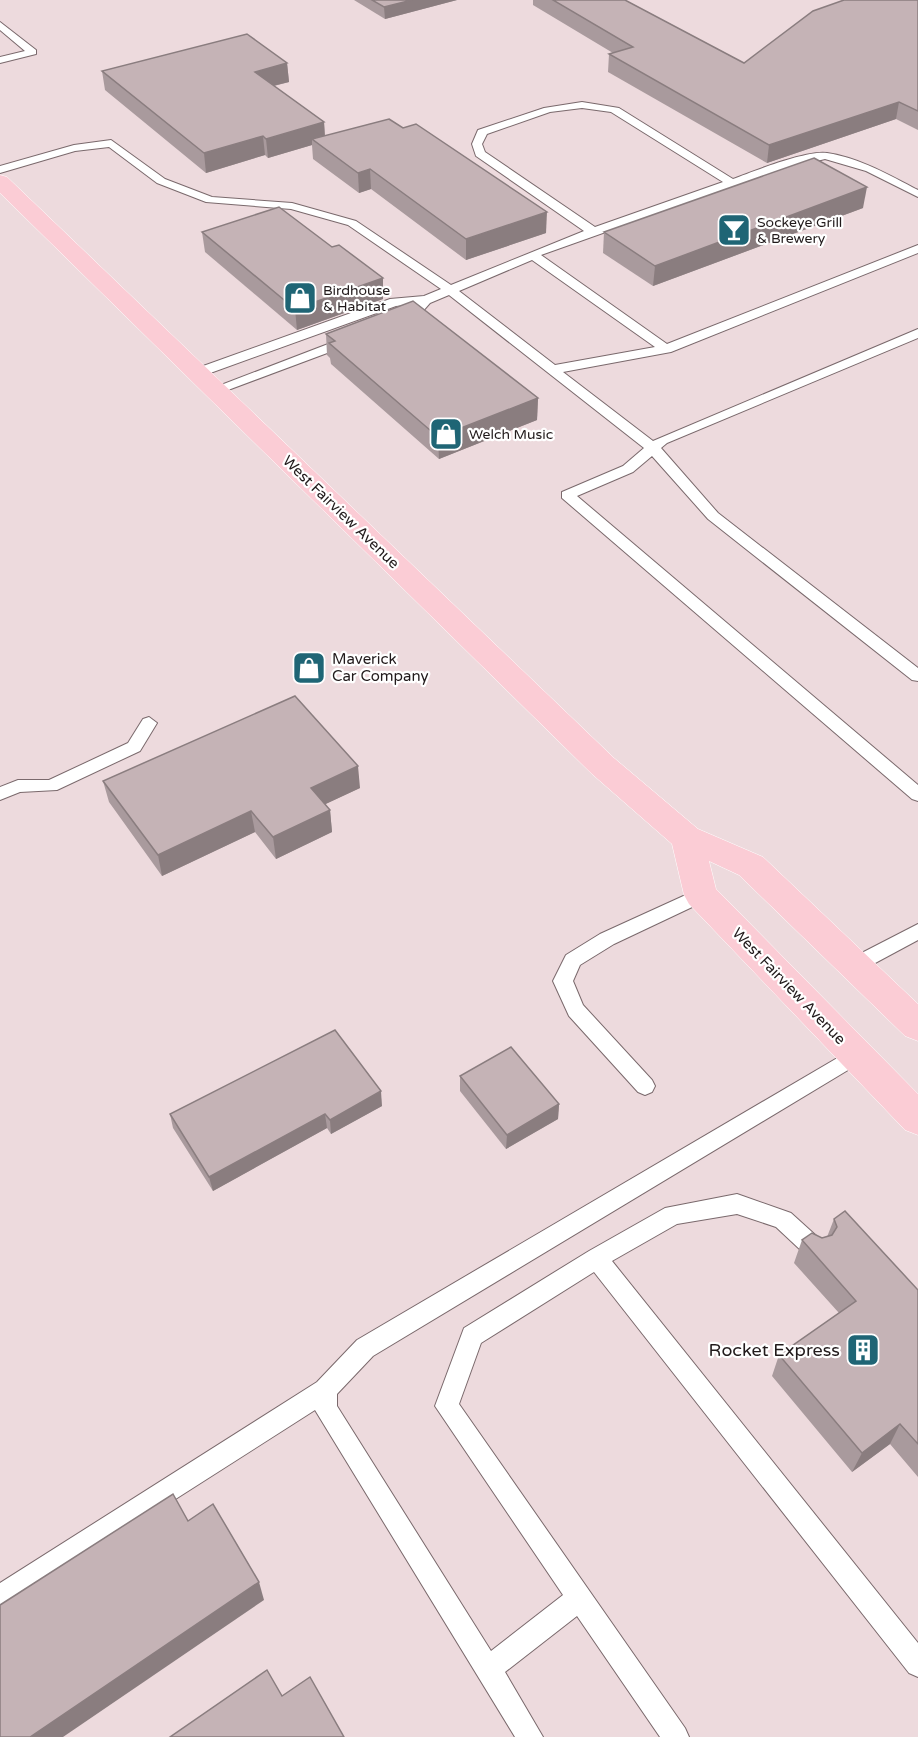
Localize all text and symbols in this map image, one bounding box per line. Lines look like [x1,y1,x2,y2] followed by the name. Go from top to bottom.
[716,212,752,248] bar icon: Sockeye Grill & Brewery
[757,214,842,247] place label: Sockeye Grill & Brewery
[282,280,318,316] shop icon: Birdhouse & Habitat
[323,282,390,315] place label: Birdhouse & Habitat
[428,416,464,452] shop icon: Welch Music
[469,426,553,443] place label: Welch Music
[279,452,403,572] street label: West Fairview Avenue
[291,650,327,686] shop icon: Maverick Car Company
[332,650,429,685] place label: Maverick Car Company
[729,924,849,1048] street label: West Fairview Avenue
[845,1332,881,1368] building icon: Rocket Express
[709,1339,840,1361] place label: Rocket Express

